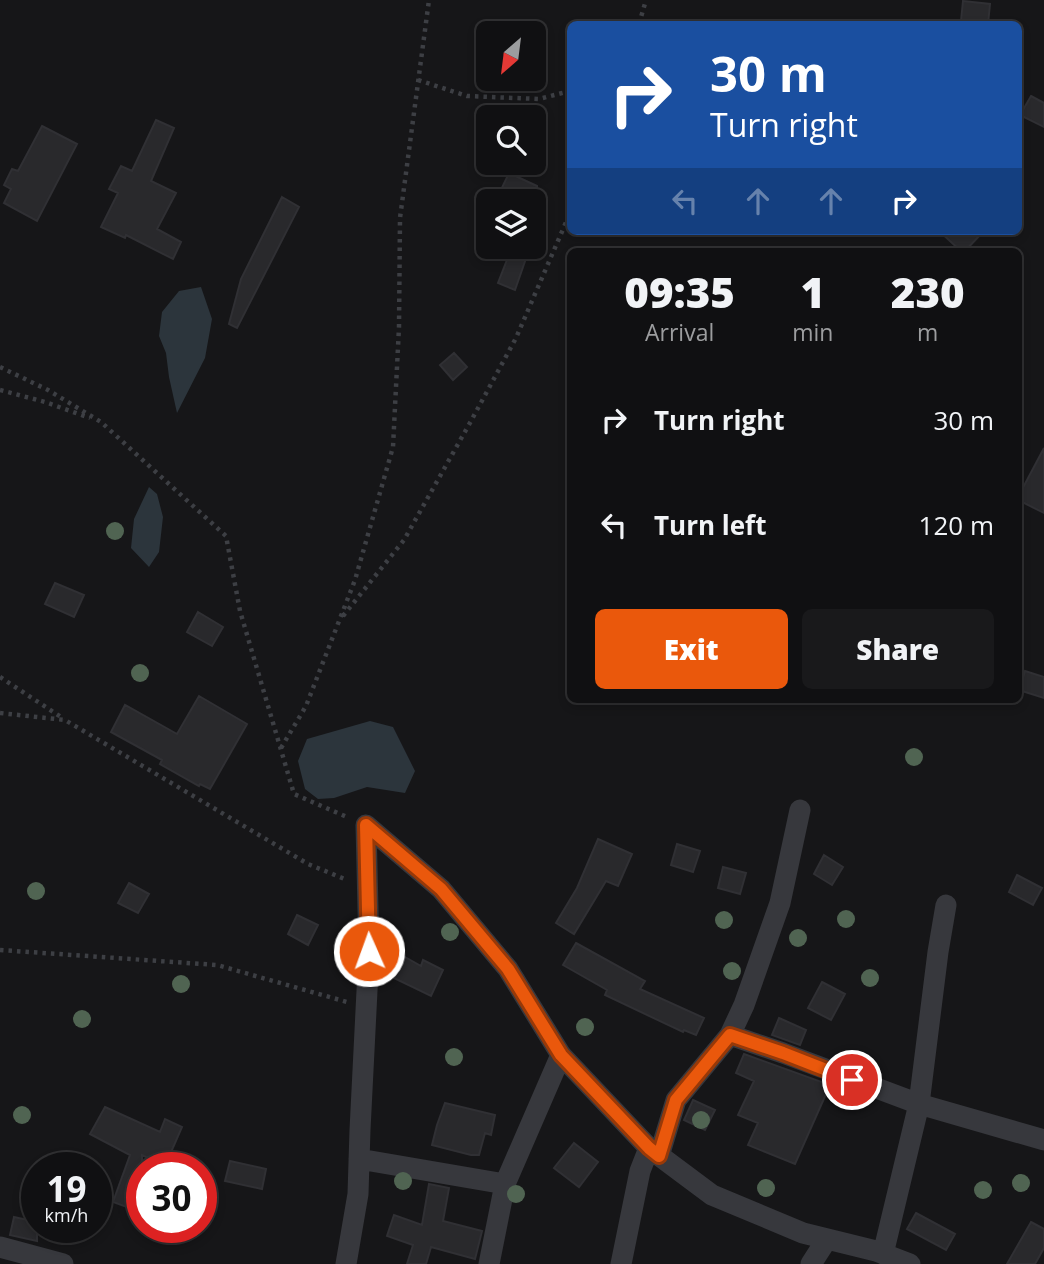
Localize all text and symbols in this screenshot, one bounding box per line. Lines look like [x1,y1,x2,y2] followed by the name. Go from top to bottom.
[476,21,546,91] north arrow
[476,21,546,259] map controls
[710,40,827,106] text: 30 m
[595,49,686,140] icon: right
[710,103,858,146] text: Turn right
[476,105,546,175] button: search
[666,182,704,220] icon: left
[739,182,777,220] icon: ahead
[812,182,850,220] icon: ahead
[885,182,923,220] icon: right
[476,189,546,259] button: layers
[624,263,735,320] text: 09:35
[801,263,825,320] text: 1
[891,263,965,320] text: 230
[645,316,714,348] text: Arrival
[792,316,833,348] text: min
[917,316,938,348] text: m
[595,401,633,439] icon: right
[654,402,785,438] text: Turn right
[933,402,994,438] text: 30 m
[595,506,633,544] icon: left
[654,507,766,543] text: Turn left
[919,507,994,543] text: 120 m
[595,609,788,689] button: Exit
[802,609,994,689] button: Share
[332,914,406,988] position arrow
[822,1050,882,1110] pin
[833,1061,871,1099] icon: arrive
[126,1152,217,1243] speed limit sign: 30
[46,1165,87,1212] text: 19
[45,1203,88,1227] text: km/h

